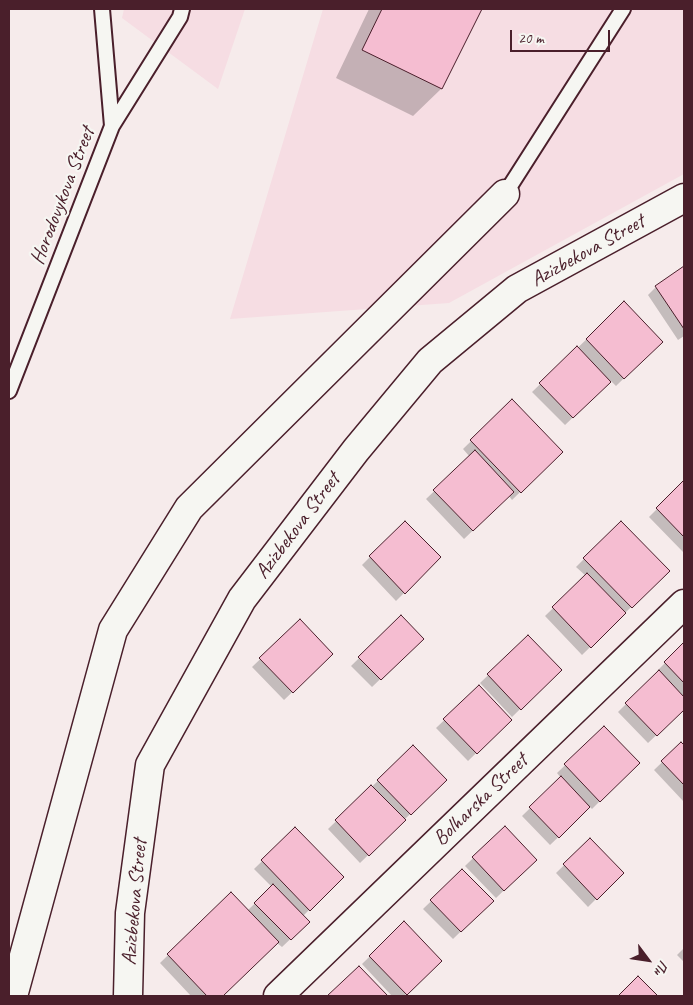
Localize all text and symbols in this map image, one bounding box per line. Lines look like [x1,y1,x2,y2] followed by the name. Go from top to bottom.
[513,20,613,52] scale bar
[518,29,544,48] text: 20 m
[25,124,101,268] street label: Horodovykova Street
[527,209,649,293] street label: Azizbekova Street
[250,468,346,584] street label: Azizbekova Street
[428,749,534,851] street label: Bolharska Street
[117,838,153,966] street label: Azizbekova Street
[623,935,673,985] north arrow
[650,957,672,979] text: Пн

